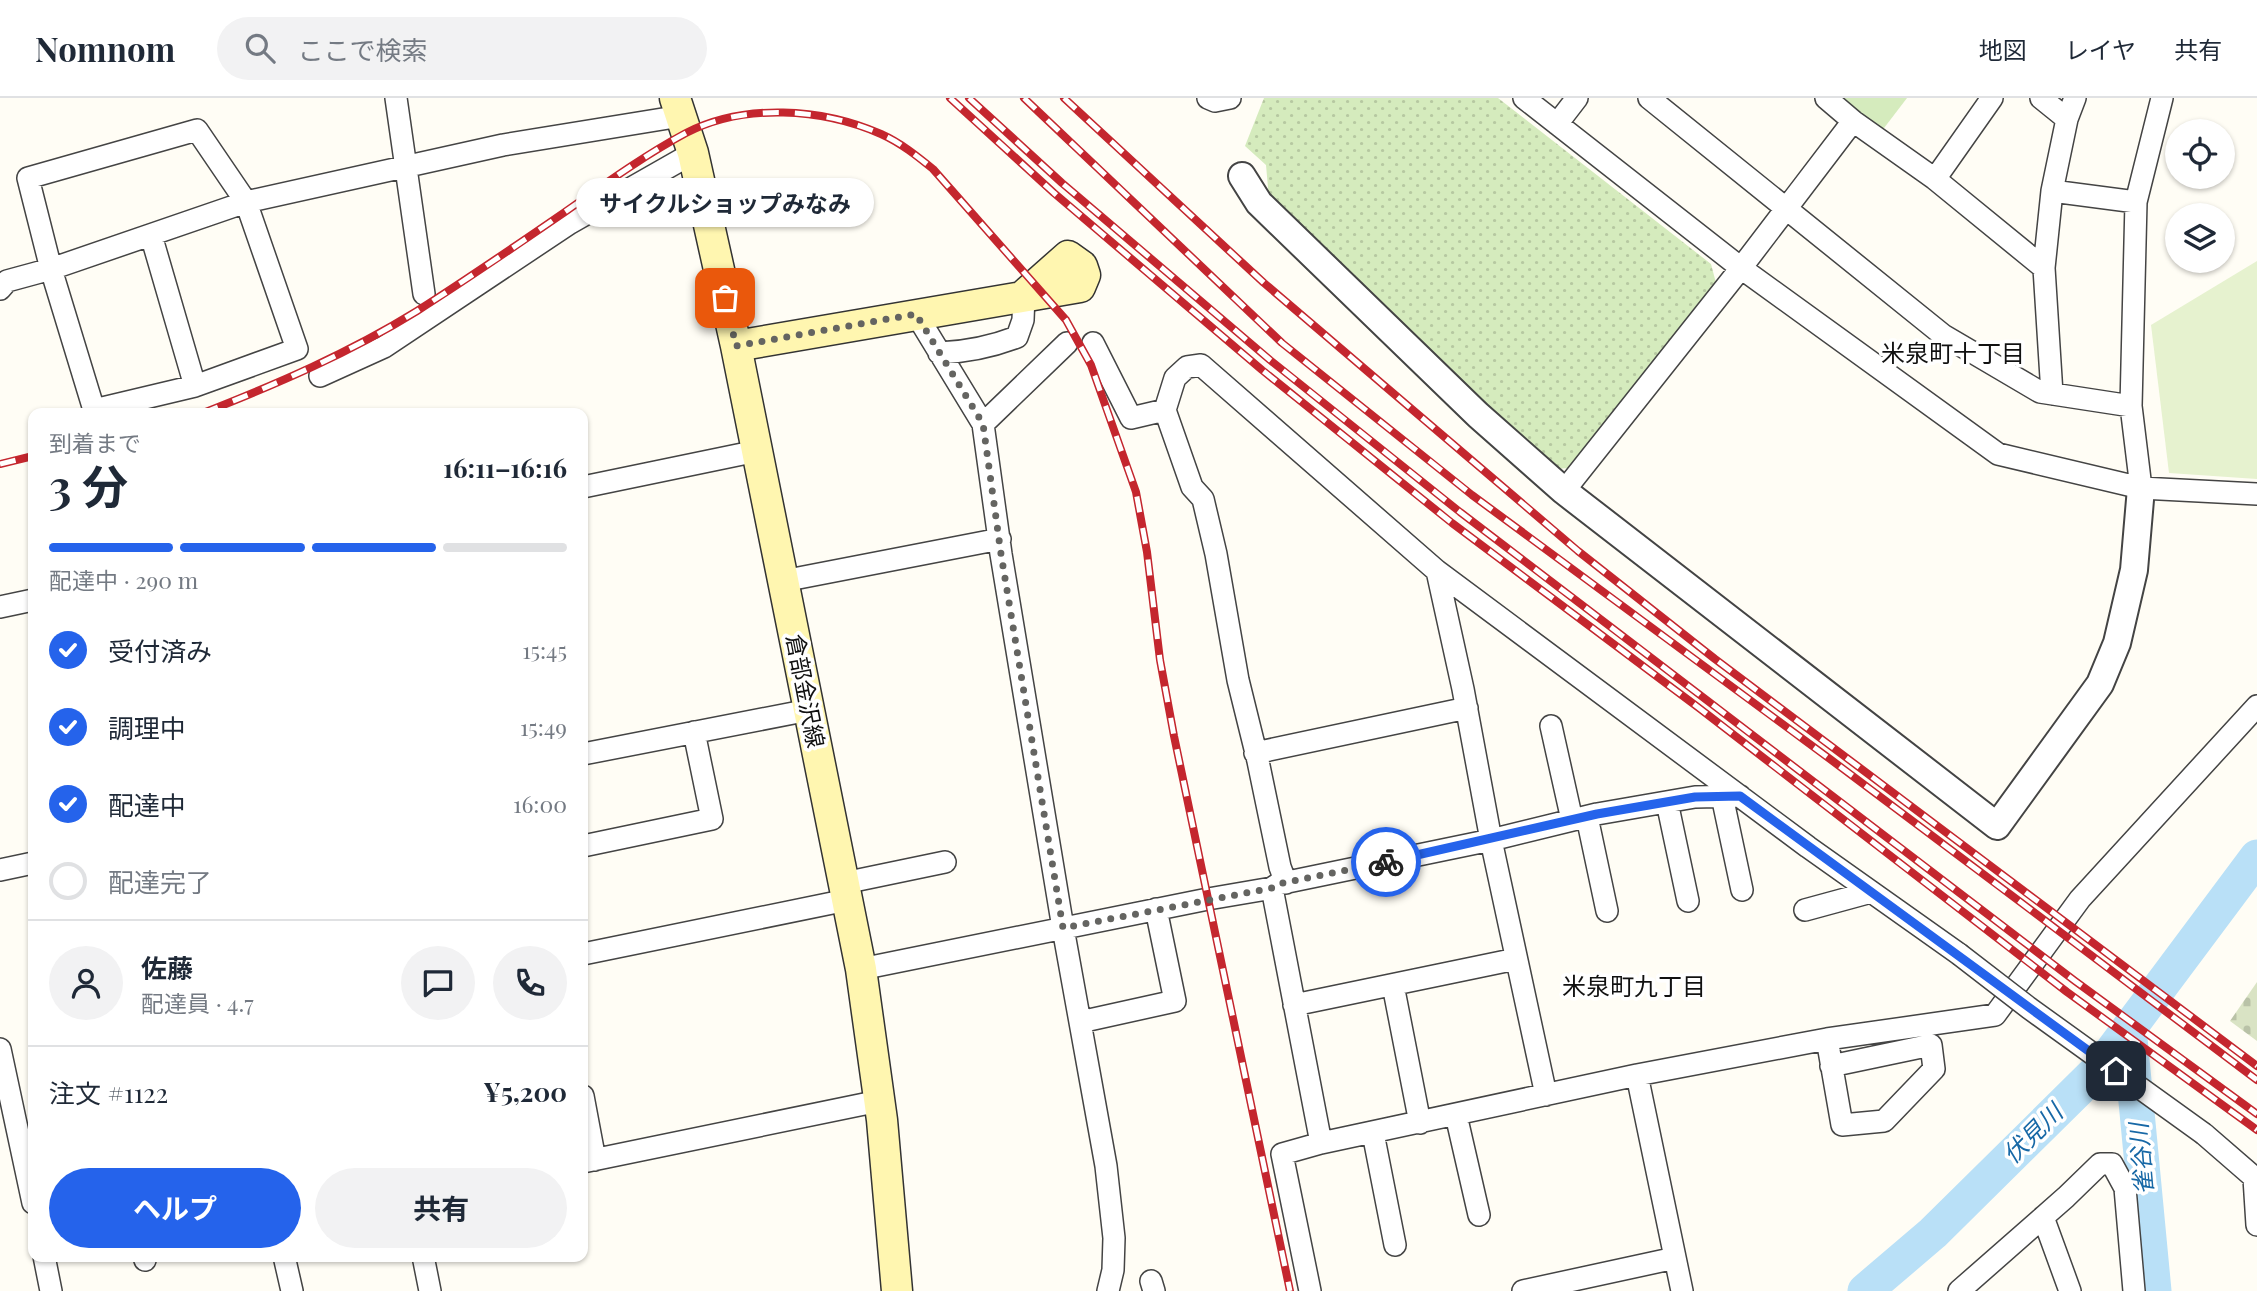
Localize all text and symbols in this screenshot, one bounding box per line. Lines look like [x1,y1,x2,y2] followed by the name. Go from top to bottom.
[217,17,707,80] search box
[35,26,175,70] text: Nomnom
[241,29,279,67] icon: search
[297,32,427,67] text: ここで検索
[1979,33,2027,65] text: 地図
[2065,33,2136,65] text: レイヤ
[2174,33,2222,65] text: 共有
[2165,119,2235,273] map controls
[2165,119,2235,189] button: locate
[576,179,874,228] callout: サイクルショップみなみ
[599,187,851,218] text: サイクルショップみなみ
[2165,203,2235,273] button: layers
[695,268,755,328] pin
[706,279,744,317] icon: bag
[1881,336,2025,368] district label: 米泉町十丁目
[49,427,141,458] text: 到着まで
[443,450,567,485] text: 16:11–16:16
[49,454,128,516] text: 3 分
[49,564,198,595] text: 配達中 · 290 m
[49,631,87,669] icon: check
[780,631,833,750] street label: 倉部金沢線
[108,633,212,668] text: 受付済み
[522,634,567,665] text: 15:45
[49,708,87,746] icon: check
[108,710,186,745] text: 調理中
[520,711,567,742] text: 15:49
[49,785,87,823] icon: check
[108,787,186,822] text: 配達中
[513,788,567,819] text: 16:00
[1351,827,1421,897] courier
[1367,843,1405,881] icon: bike
[108,864,212,899] text: 配達完了
[49,946,123,1020] button: person
[401,946,475,1020] button: chat
[493,946,567,1020] button: phone
[141,950,193,985] text: 佐藤
[1562,969,1706,1001] district label: 米泉町九丁目
[141,987,254,1018] text: 配達員 · 4.7
[2086,1041,2146,1101] pin
[2097,1052,2135,1090] icon: home
[483,1074,567,1109] text: ¥5,200
[49,1075,168,1110] text: 注文 #1122
[1995,1094,2070,1169] water label: 伏見川
[2121,1119,2159,1196] water label: 雀谷川
[49,1168,301,1248] button: ヘルプ
[315,1168,567,1248] button: 共有

